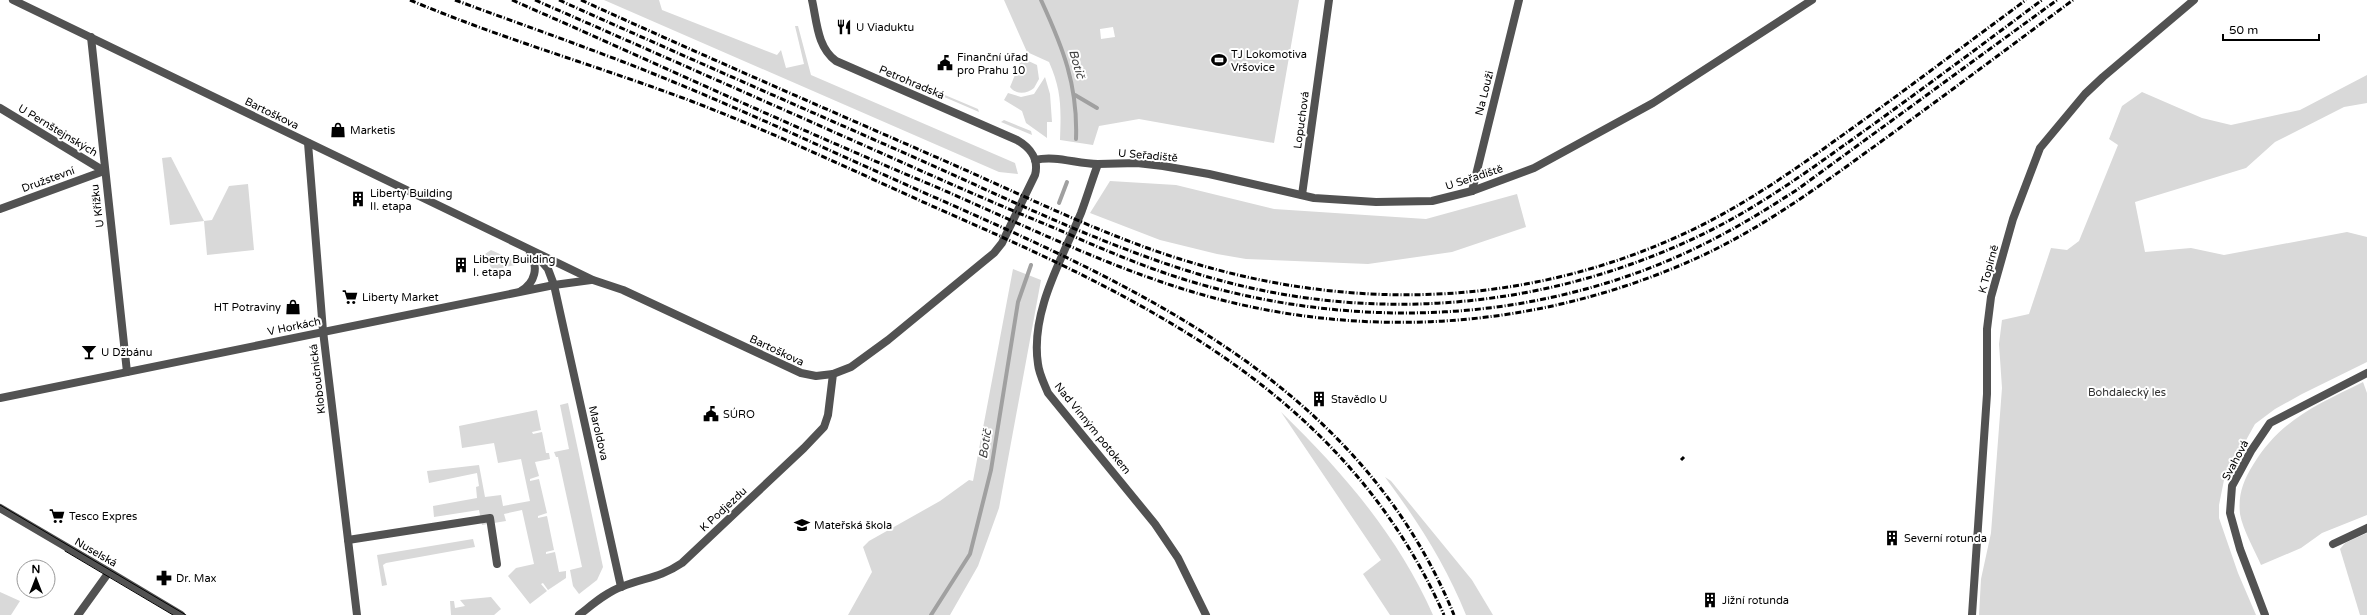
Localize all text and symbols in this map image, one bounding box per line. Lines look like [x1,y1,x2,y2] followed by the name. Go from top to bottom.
[2223,16,2319,42] scale bar
[835,18,853,36] restaurant icon: U Viaduktu
[856,21,914,34] place label: U Viaduktu
[2229,23,2258,37] text: 50 m
[1066,48,1088,82] water label: Botič
[1231,48,1307,74] place label: TJ Lokomotiva Vršovice
[957,51,1028,77] place label: Finanční úřad pro Prahu 10
[1210,51,1228,69] sports icon: TJ Lokomotiva Vršovice
[936,54,954,72] public building icon: Finanční úřad pro Prahu 10
[877,63,946,102] street label: Petrohradská
[1473,69,1496,117] street label: Na Louži
[1291,91,1312,150] street label: Lopuchová
[243,95,301,132] street label: Bartoškova
[16,102,100,159] street label: U Pernštejnských
[329,121,347,139] shop icon: Marketis
[350,124,395,137] place label: Marketis
[1118,146,1178,165] street label: U Seřadiště
[1444,162,1505,193] street label: U Seřadiště
[20,164,77,195] street label: Družstevní
[88,183,107,228] street label: U Křížku
[370,187,452,213] place label: Liberty Building II. etapa
[349,190,367,208] building icon: Liberty Building II. etapa
[1976,243,2001,295] street label: K Topírně
[473,253,555,279] place label: Liberty Building I. etapa
[452,256,470,274] building icon: Liberty Building I. etapa
[341,288,359,306] supermarket icon: Liberty Market
[362,291,439,304] place label: Liberty Market
[284,298,302,316] shop icon: HT Potraviny
[214,301,281,314] place label: HT Potraviny
[266,314,322,338] street label: V Horkách
[747,332,806,369] street label: Bartoškova
[80,343,98,361] bar icon: U Džbánu
[307,343,328,415] street label: Kloboučnická
[101,346,152,359] place label: U Džbánu
[1052,380,1133,477] street label: Nad Vinným potokem
[2088,386,2166,399] park label: Bohdalecký les
[1310,390,1328,408] building icon: Stavědlo U
[1331,393,1387,406] place label: Stavědlo U
[586,404,611,462] street label: Maroldova
[702,405,720,423] public building icon: SÚRO
[723,407,755,421] place label: SÚRO
[976,427,994,460] water label: Botič
[2219,438,2251,483] street label: Svahová
[697,484,749,534] street label: K Podjezdu
[48,507,66,525] supermarket icon: Tesco Expres
[69,510,137,523] place label: Tesco Expres
[793,516,811,534] school or university icon: Mateřská škola
[814,519,892,532] place label: Mateřská škola
[1883,529,1901,547] building icon: Severní rotunda
[1904,532,1987,545] place label: Severní rotunda
[72,535,119,570] street label: Nuselská
[16,559,56,599] north arrow
[32,563,40,576] text: N
[155,569,173,587] pharmacy icon: Dr. Max
[176,572,217,585] place label: Dr. Max
[1701,591,1719,609] building icon: Jižní rotunda
[1722,594,1789,607] place label: Jižní rotunda

